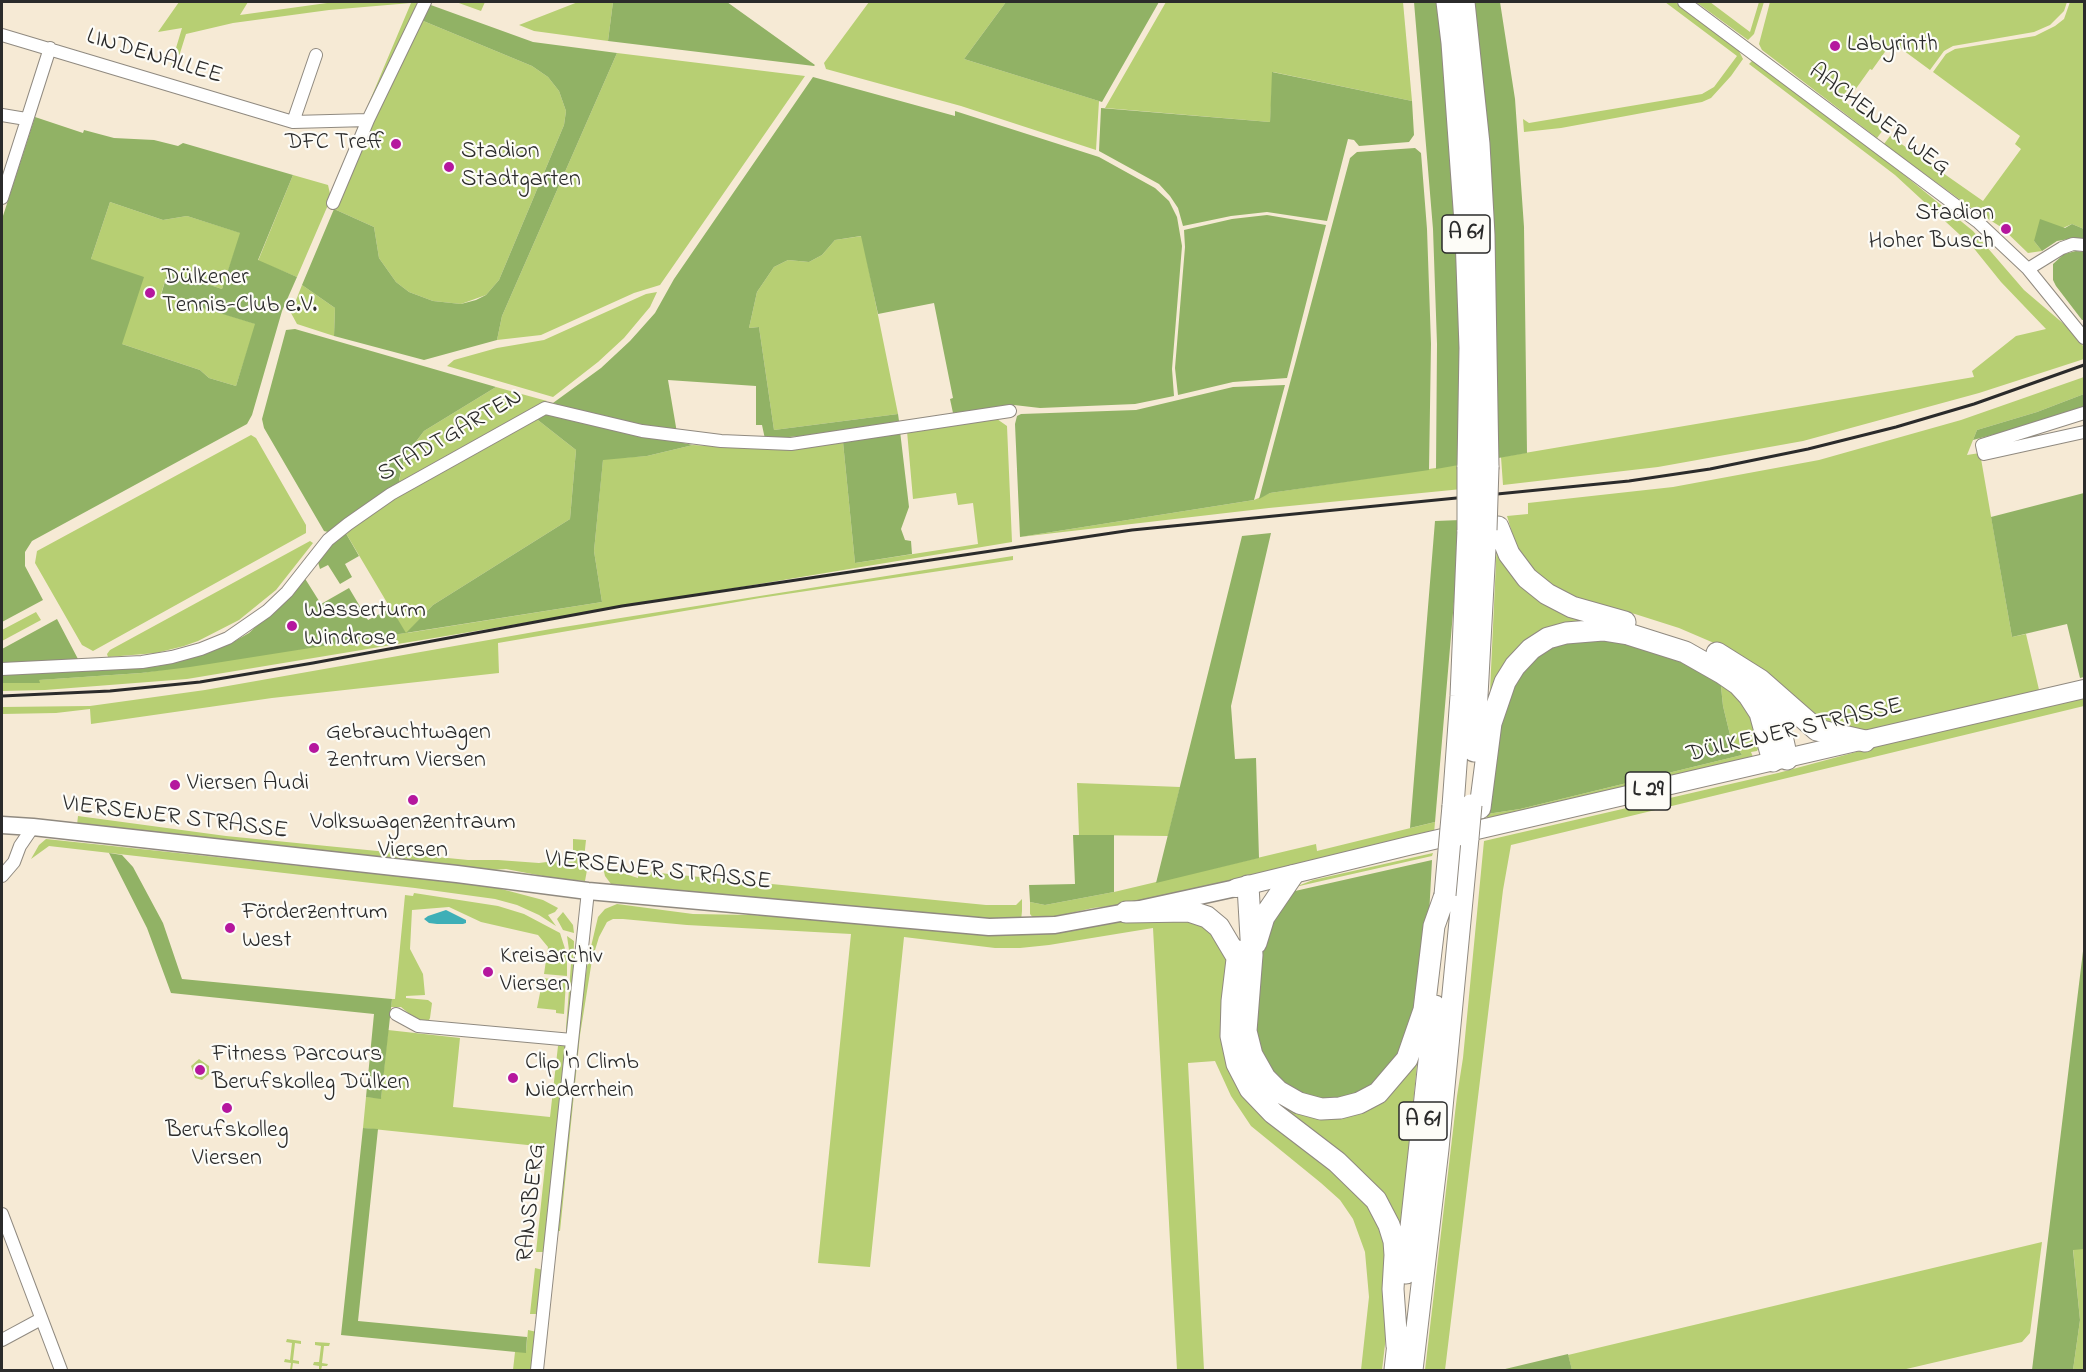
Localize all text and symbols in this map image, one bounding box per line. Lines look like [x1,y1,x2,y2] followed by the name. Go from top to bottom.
[83,24,225,92] street label: LINDENALLEE
[1847,32,1938,60] place label: Labyrinth
[1828,39,1842,53] marker: Labyrinth
[1802,59,1954,183] street label: AACHENER WEG
[285,130,384,158] place label: DFC Treff
[389,137,403,151] marker: DFC Treff
[461,139,581,195] place label: Stadion Stadtgarten
[442,160,456,174] marker: Stadion Stadtgarten
[1869,201,1994,257] place label: Stadion Hoher Busch
[1442,215,1490,253] road number: A 61
[1999,222,2013,236] marker: Stadion Hoher Busch
[162,265,317,321] place label: Dülkener Tennis-Club e.V.
[143,286,157,300] marker: Dülkener Tennis-Club e.V.
[373,384,529,490] street label: STADTGARTEN
[304,598,426,654] place label: Wasserturm Windrose
[285,619,299,633] marker: Wasserturm Windrose
[1684,693,1906,771] street label: DÜLKENER STRASSE
[326,720,491,776] place label: Gebrauchtwagen Zentrum Viersen
[307,741,321,755] marker: Gebrauchtwagen Zentrum Viersen
[187,771,309,799] place label: Viersen Audi
[1626,772,1670,810] road number: L 29
[168,778,182,792] marker: Viersen Audi
[60,791,290,847] street label: VIERSENER STRASSE
[406,793,420,807] marker: Volkswagenzentraum Viersen
[310,810,516,866] place label: Volkswagenzentraum Viersen
[543,846,773,898] street label: VIERSENER STRASSE
[242,900,387,956] place label: Förderzentrum West
[223,921,237,935] marker: Förderzentrum West
[500,944,602,1000] place label: Kreisarchiv Viersen
[481,965,495,979] marker: Kreisarchiv Viersen
[212,1042,410,1098] place label: Fitness Parcours Berufskolleg Dülken
[525,1050,639,1106] place label: Clip 'n Climb Niederrhein
[193,1063,207,1077] marker: Fitness Parcours Berufskolleg Dülken
[506,1071,520,1085] marker: Clip 'n Climb Niederrhein
[220,1101,234,1115] marker: Berufskolleg Viersen
[1399,1102,1447,1140] road number: A 61
[165,1118,289,1174] place label: Berufskolleg Viersen
[512,1142,554,1264] street label: RANSBERG

